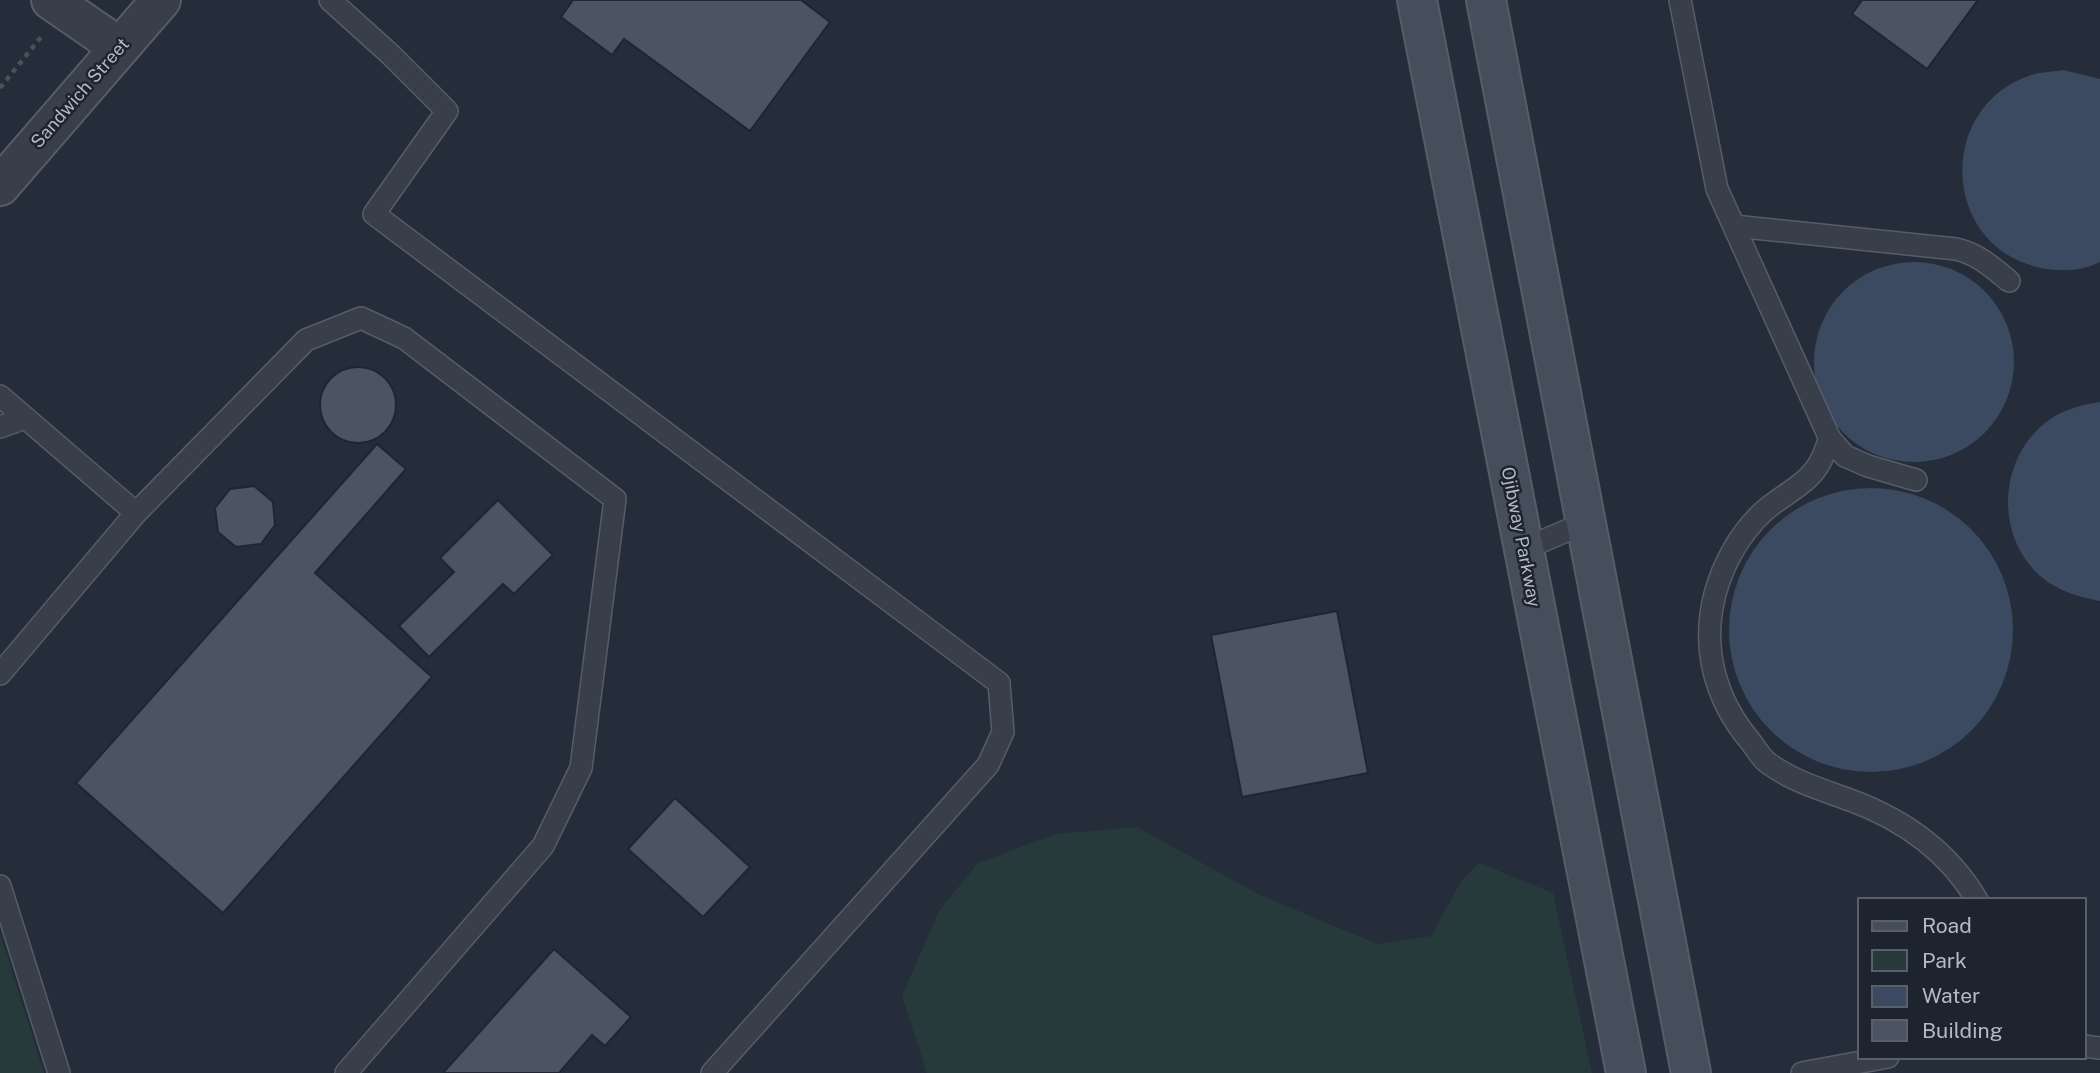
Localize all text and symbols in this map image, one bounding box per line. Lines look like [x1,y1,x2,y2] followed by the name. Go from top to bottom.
[26,33,133,152] street label: Sandwich Street
[1498,465,1545,609] street label: Ojibway Parkway
[1858,898,2086,1059] legend
[1922,913,1972,938] text: Road
[1922,948,1967,973] text: Park
[1922,983,1980,1008] text: Water
[1922,1018,2003,1043] text: Building

